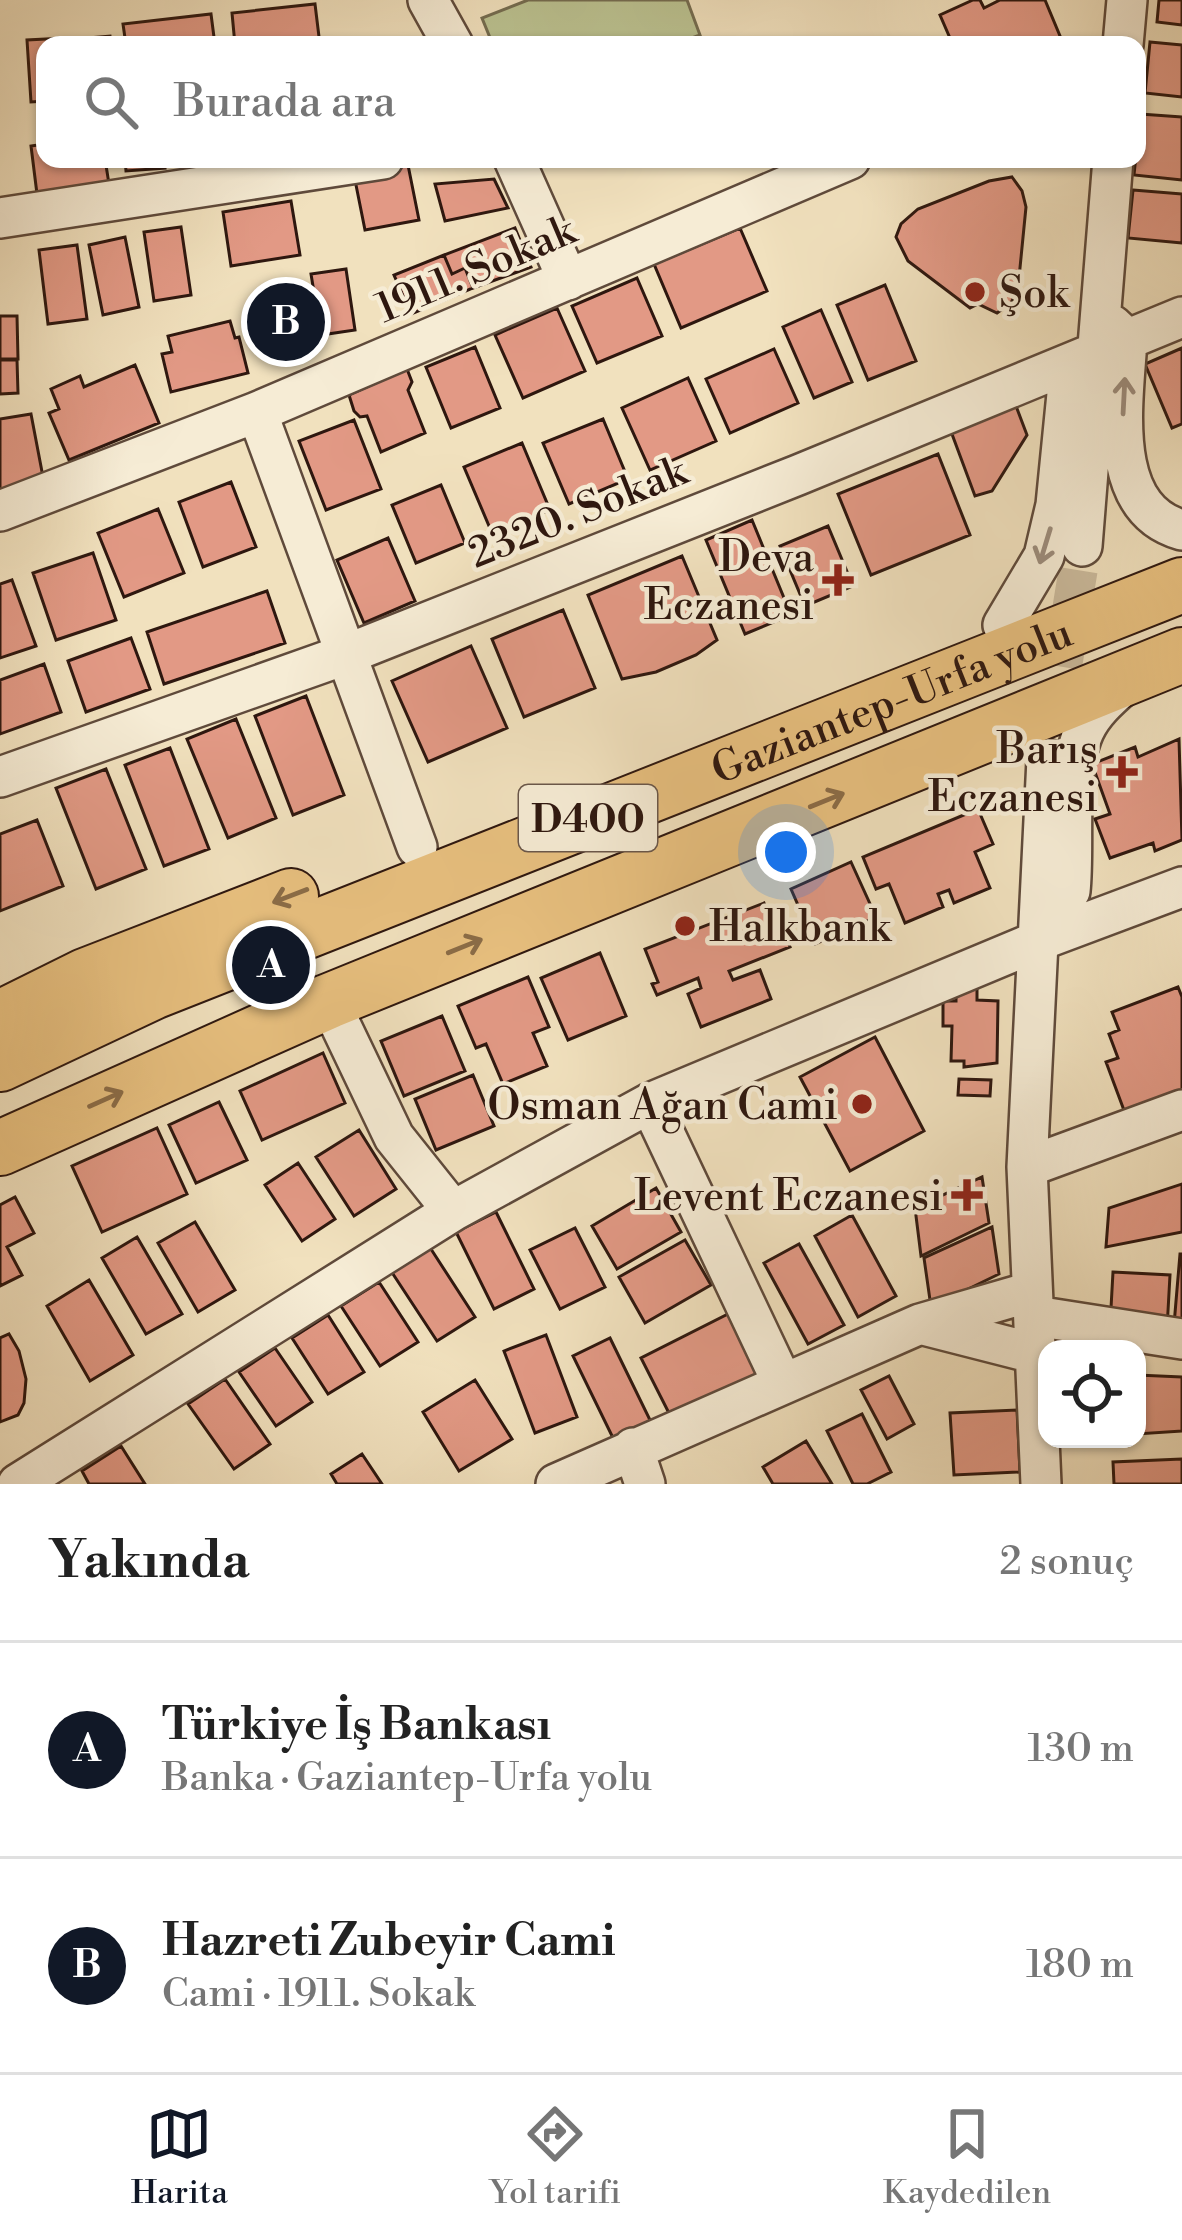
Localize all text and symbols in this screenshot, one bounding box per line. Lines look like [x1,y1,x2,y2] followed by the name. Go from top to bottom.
[36,36,1146,168] search box
[78,69,144,135] icon: search
[174,74,396,131] text: Burada ara
[368,204,585,336] street label: 1911. Sokak
[999,268,1071,321] place label: Şok
[247,277,325,367] pin: B
[962,279,988,305] marker: Şok
[1113,377,1136,416] one-way arrow
[461,445,697,581] street label: 2320. Sokak
[1033,526,1055,564] one-way arrow
[644,532,815,633] place label: Deva Eczanesi
[825,567,851,593] marker: Deva Eczanesi
[704,607,1080,797] street label: Gaziantep-Urfa yolu
[928,724,1098,825] place label: Barış Eczanesi
[1109,759,1135,785] marker: Barış Eczanesi
[519,785,657,851] road number: D400
[807,788,844,810] one-way arrow
[756,822,816,882] your location
[273,887,310,909] one-way arrow
[709,902,892,955] place label: Halkbank
[672,913,698,939] marker: Halkbank
[232,920,310,1010] pin: A
[445,934,482,955] one-way arrow
[488,1080,838,1134] place label: Osman Ağan Cami
[87,1087,123,1109] one-way arrow
[849,1091,875,1117] marker: Osman Ağan Cami
[634,1171,943,1224] place label: Levent Eczanesi
[954,1182,980,1208] marker: Levent Eczanesi
[1038,1340,1146,1448] map controls
[1038,1340,1146,1448] button: locate
[48,1530,250,1594] text: Yakında
[1000,1538,1134,1587] text: 2 sonuç
[162,1697,551,1754] text: Türkiye İş Bankası
[73,1725,101,1774] text: A
[1028,1725,1134,1774] text: 130 m
[162,1754,652,1803] text: Banka · Gaziantep-Urfa yolu
[162,1913,616,1970] text: Hazreti Zubeyir Cami
[72,1941,102,1990] text: B
[1026,1941,1134,1990] text: 180 m
[162,1970,474,2019] text: Cami · 1911. Sokak
[131,2101,228,2214] tab: Harita
[490,2101,621,2214] tab: Yol tarifi
[883,2101,1051,2214] tab: Kaydedilen

